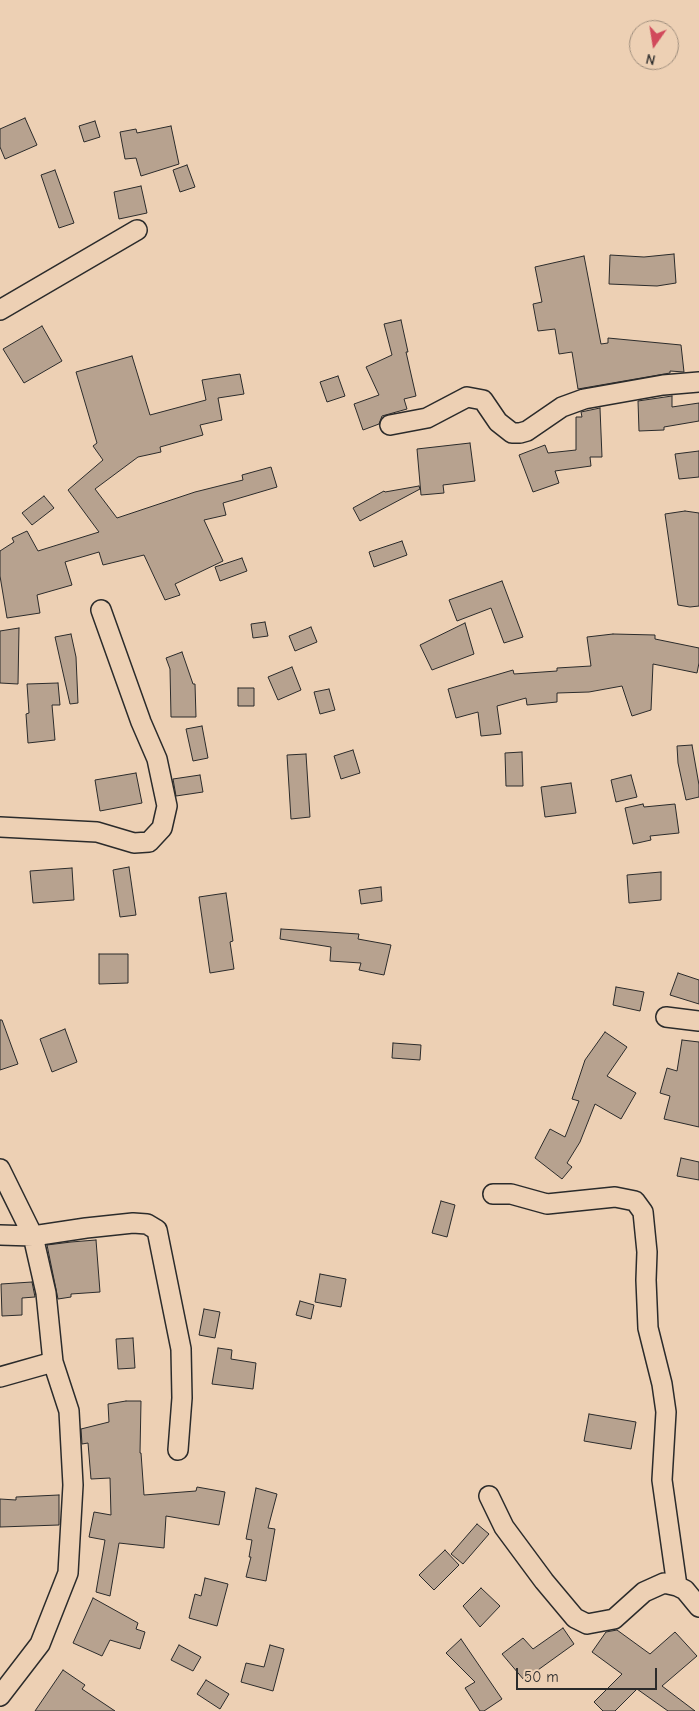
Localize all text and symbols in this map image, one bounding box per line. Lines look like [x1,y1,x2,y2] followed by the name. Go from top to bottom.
[629,20,679,70] north arrow
[644,50,657,68] text: N
[519,1658,660,1690] scale bar
[524,1668,559,1686] text: 50 m

